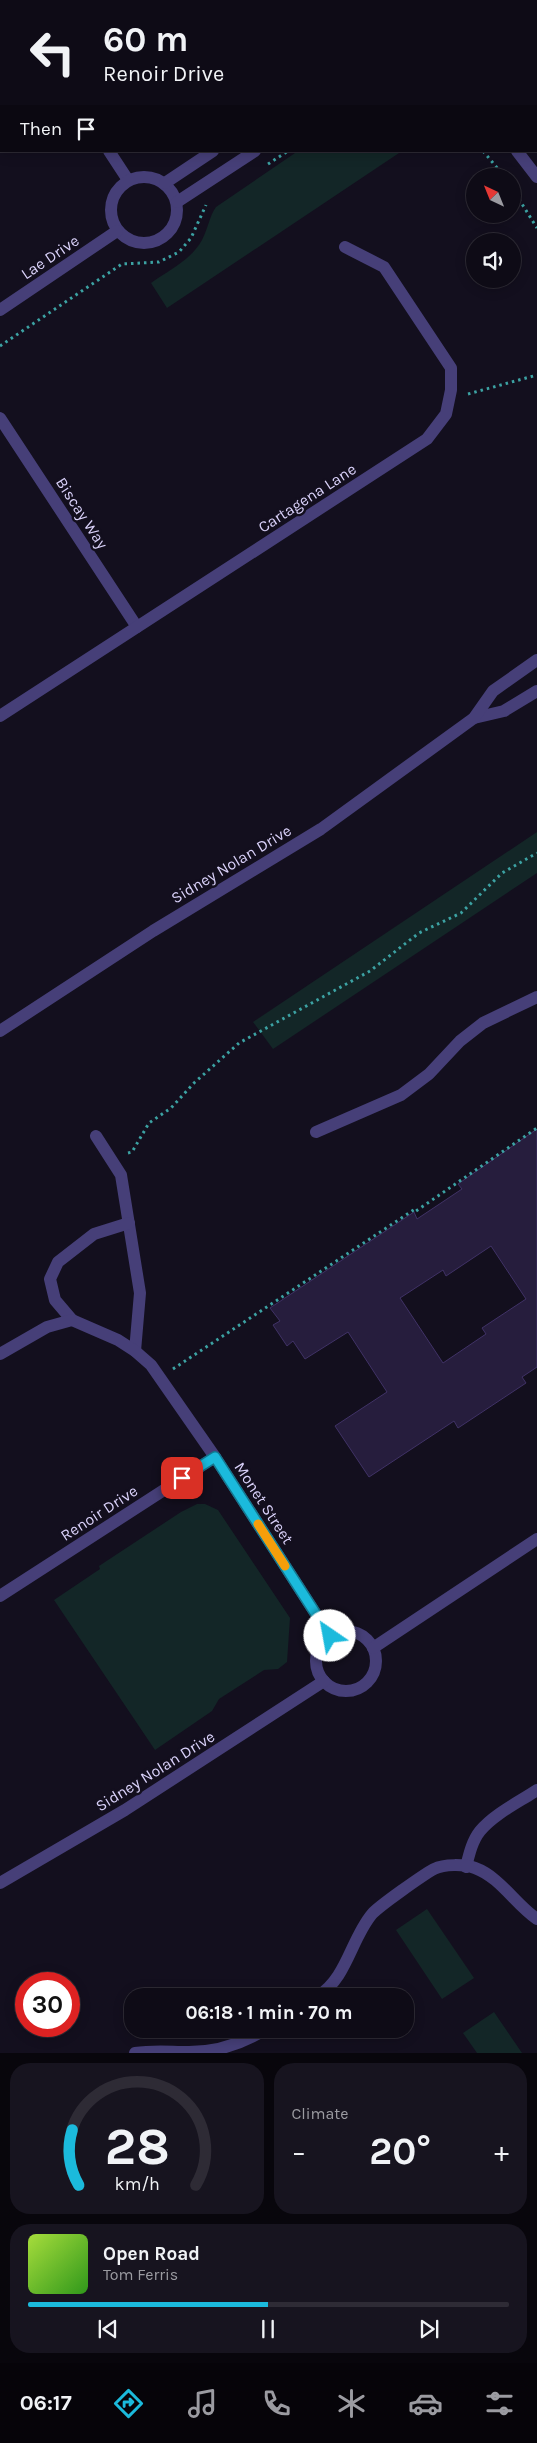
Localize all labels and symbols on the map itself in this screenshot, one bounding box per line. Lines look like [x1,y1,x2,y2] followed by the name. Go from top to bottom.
[466,168,521,222] north arrow
[17,231,83,283] street label: Lae Drive
[254,459,360,537] street label: Cartagena Lane
[52,474,112,553] street label: Biscay Way
[167,821,295,907] street label: Sidney Nolan Drive
[161,1457,203,1499] pin
[230,1458,298,1548] street label: Monet Street
[57,1481,141,1545] street label: Renoir Drive
[303,1609,355,1661] position arrow
[92,1727,218,1815] street label: Sidney Nolan Drive
[15,1972,80,2037] speed limit sign: 30

